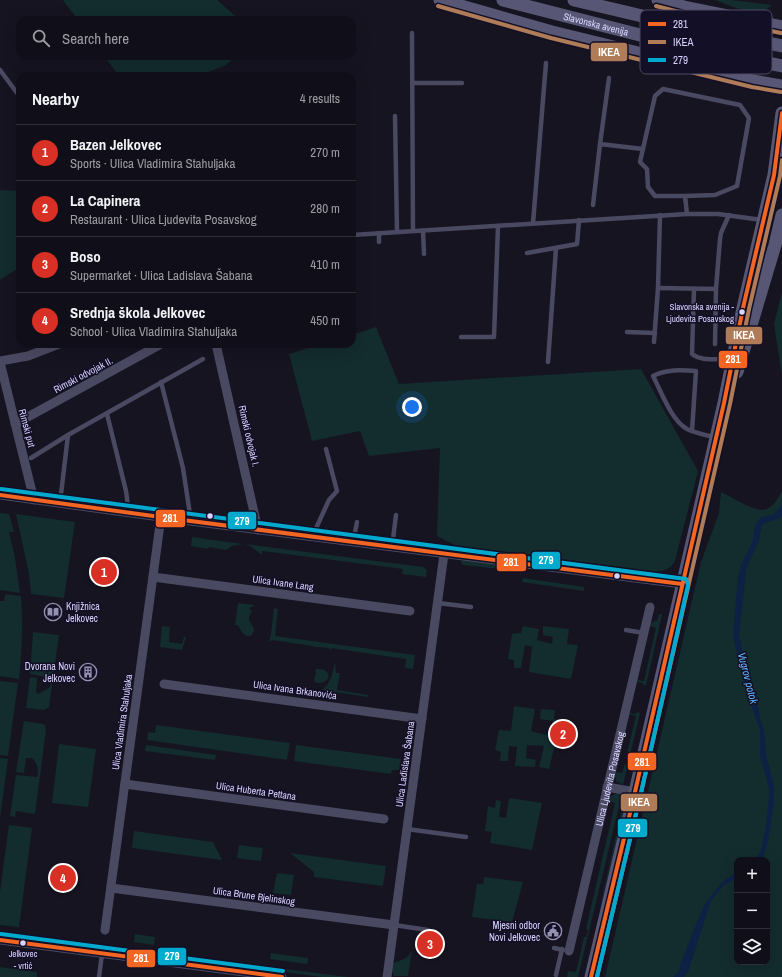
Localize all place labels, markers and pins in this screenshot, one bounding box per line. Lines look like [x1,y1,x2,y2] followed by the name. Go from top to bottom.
[666,301,735,325] place label: Slavonska avenija - Ljudevita Posavskog
[737,307,747,317] marker: Slavonska avenija - Ljudevita Posavskog
[205,511,215,521] unlabelled marker
[91,557,117,587] pin: 1
[612,571,622,581] unlabelled marker
[66,600,100,625] place label: Knjižnica Jelkovec
[43,602,63,622] library icon: Knjižnica Jelkovec
[25,660,75,685] place label: Dvorana Novi Jelkovec
[78,662,98,682] building icon: Dvorana Novi Jelkovec
[550,719,576,749] pin: 2
[50,863,76,893] pin: 4
[489,919,540,944] place label: Mjesni odbor Novi Jelkovec
[543,921,563,941] public building icon: Mjesni odbor Novi Jelkovec
[417,929,443,959] pin: 3
[18,938,28,948] marker: Jelkovec - vrtić
[9,948,38,972] place label: Jelkovec - vrtić

